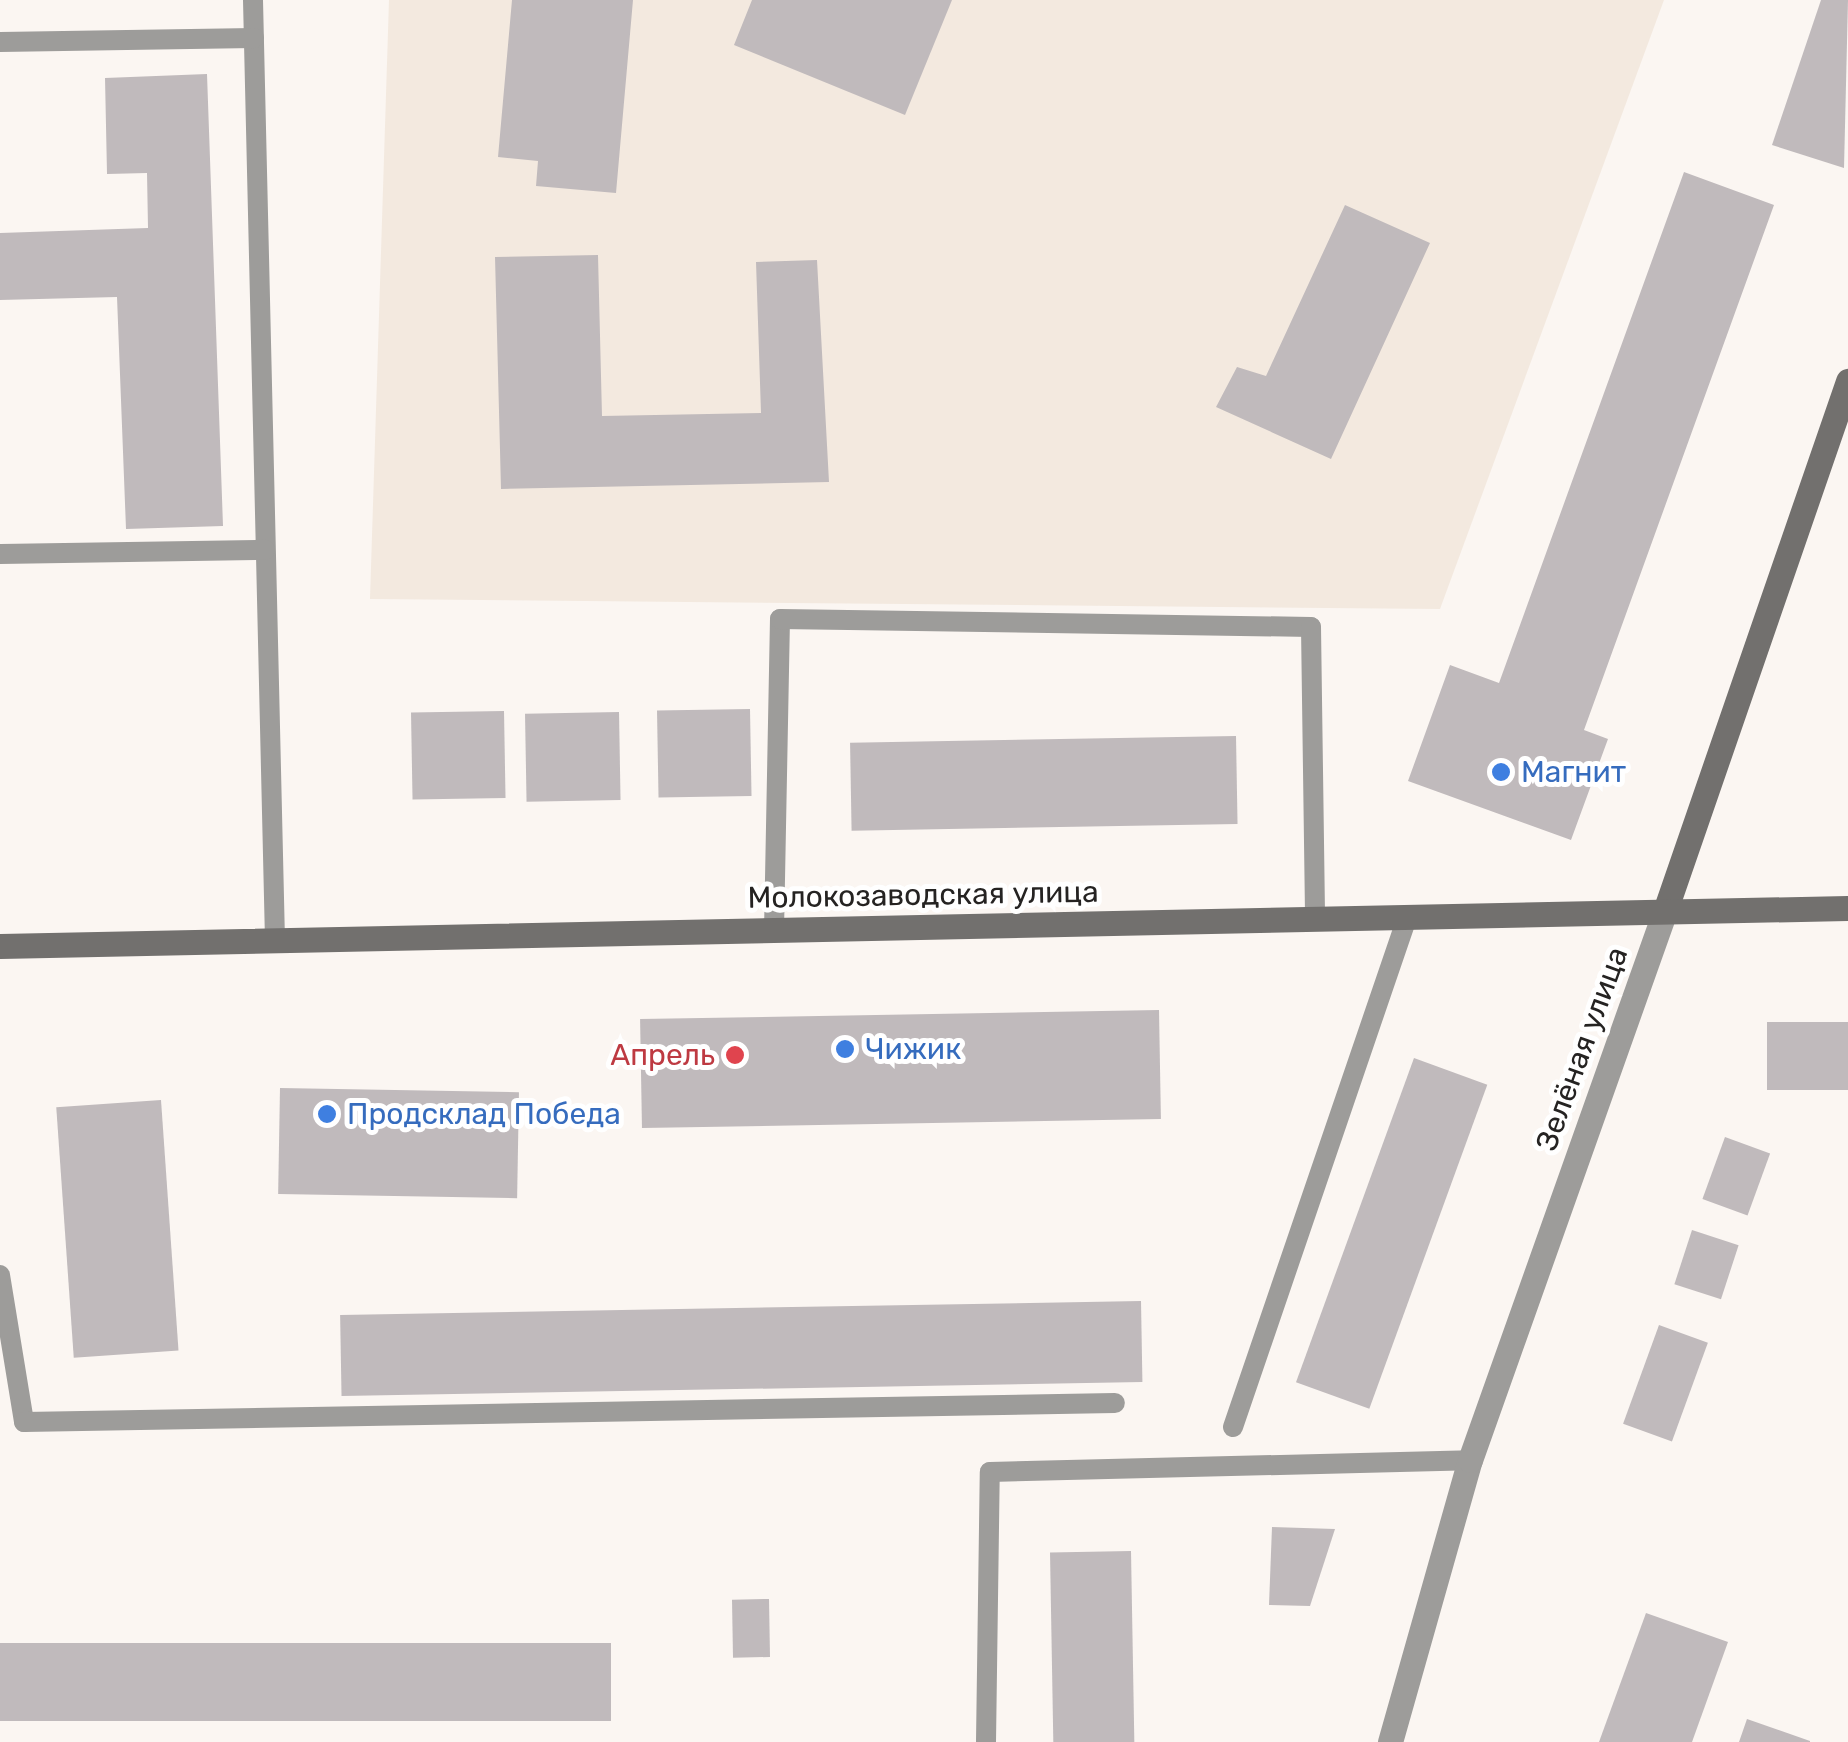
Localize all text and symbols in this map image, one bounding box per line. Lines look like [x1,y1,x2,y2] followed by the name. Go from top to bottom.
[1521,754,1626,790] place label: Магнит
[1490,761,1512,783] marker: Магнит
[747,874,1099,916] street label: Молокозаводская улица
[1528,942,1636,1156] street label: Зелёная улица
[865,1031,961,1067] place label: Чижик
[610,1037,715,1073] place label: Апрель
[834,1038,856,1060] marker: Чижик
[724,1044,746,1066] marker: Апрель
[347,1096,621,1132] place label: Продсклад Победа
[316,1103,338,1125] marker: Продсклад Победа

